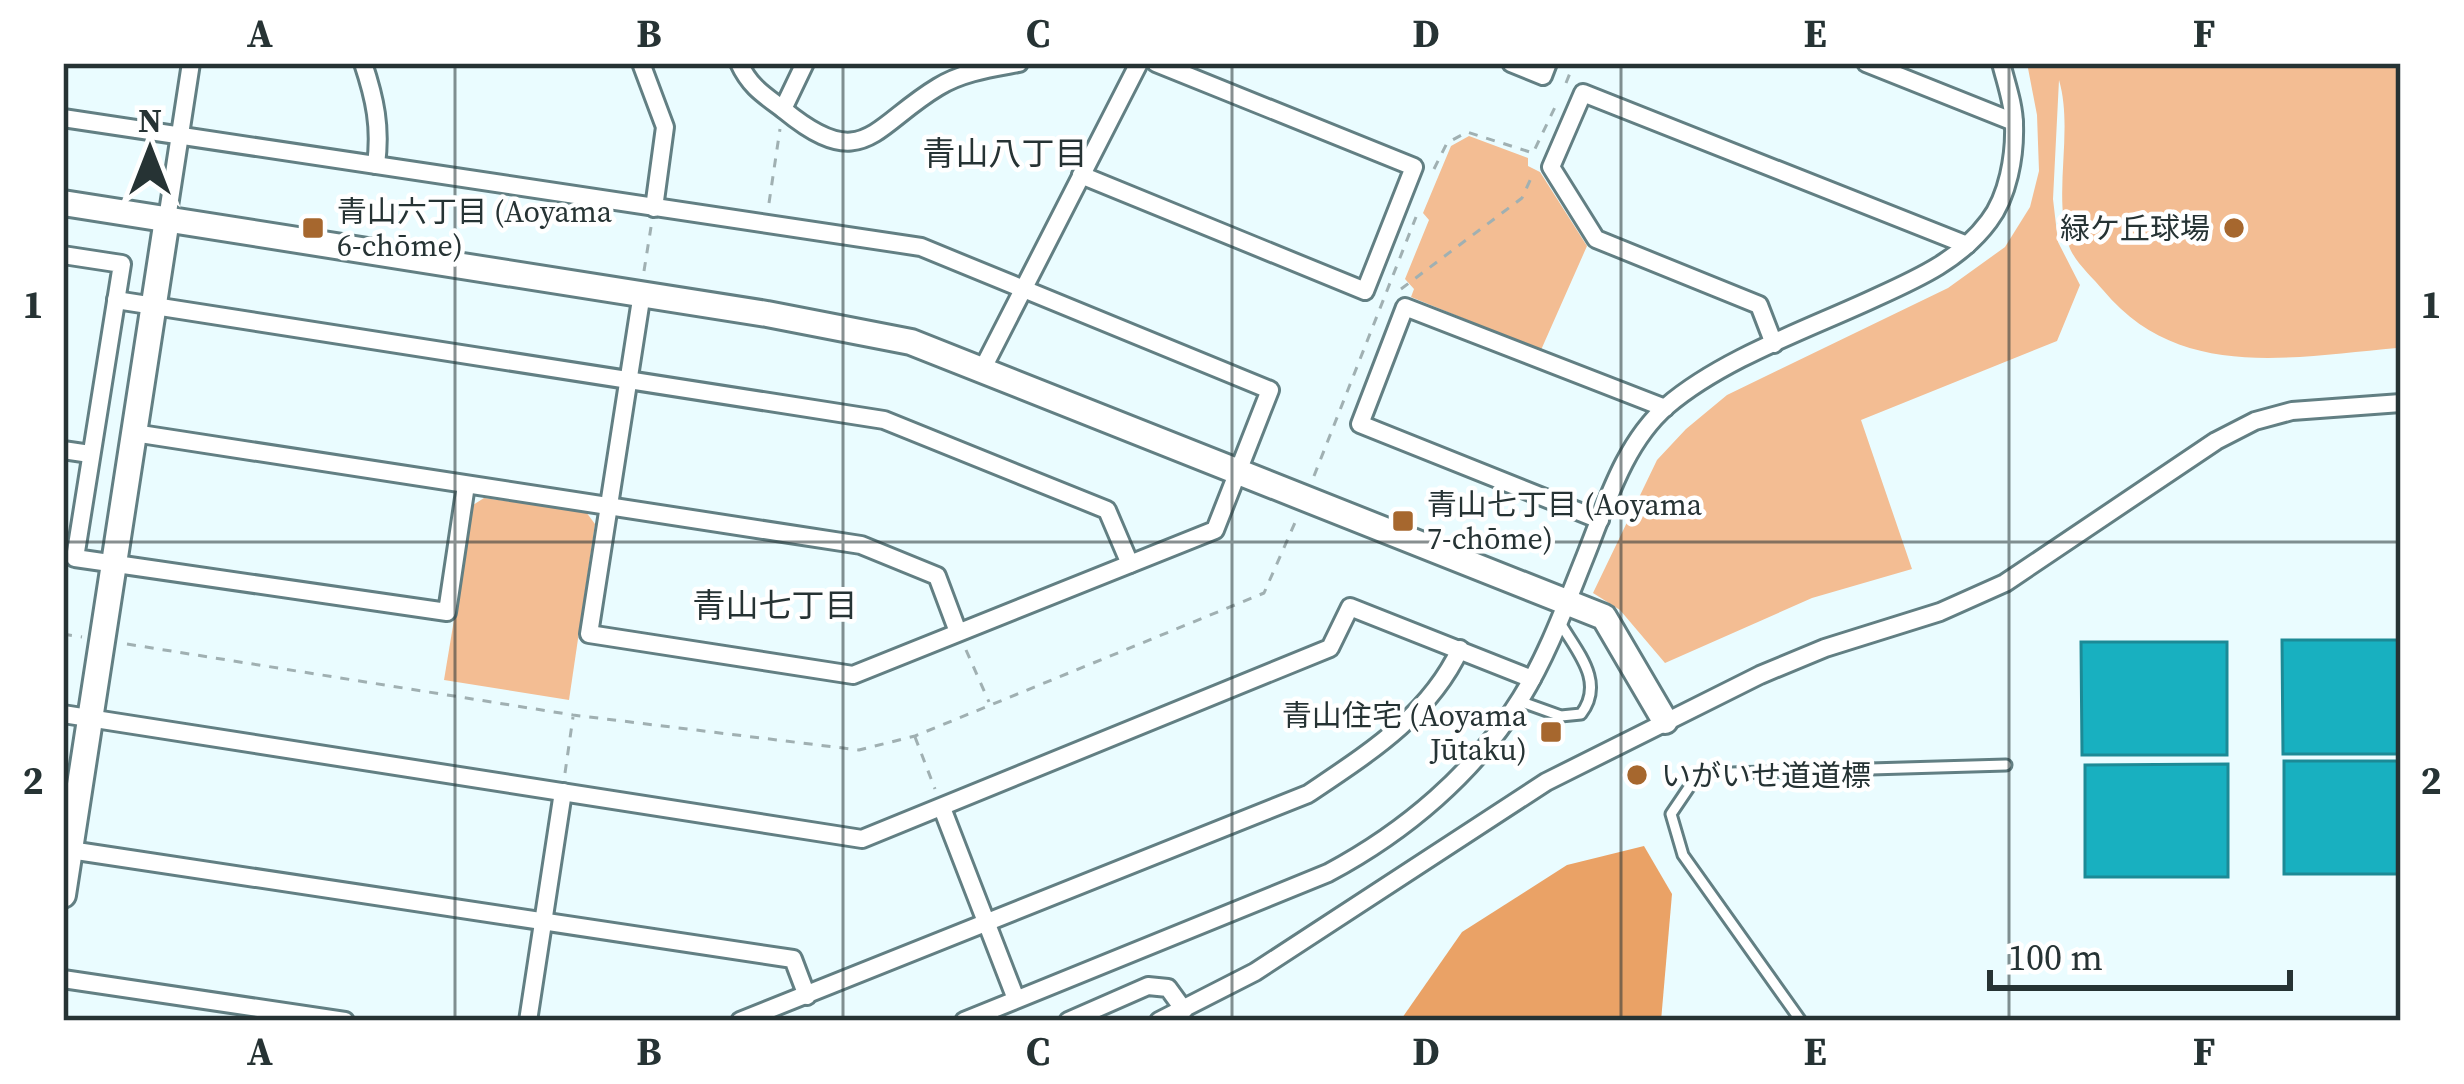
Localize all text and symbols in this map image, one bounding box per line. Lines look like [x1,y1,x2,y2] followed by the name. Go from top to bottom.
[247,7,273,60] text: A
[636,7,662,60] text: B
[1026,7,1050,60] text: C
[1412,7,1440,60] text: D
[1803,7,1827,60] text: E
[2193,7,2215,60] text: F
[90,90,210,210] north arrow
[138,98,162,143] text: N
[923,131,1088,176] district label: 青山八丁目
[337,191,613,266] place label: 青山六丁目 (Aoyama 6-chōme)
[2060,208,2210,249] place label: 緑ケ丘球場
[300,215,326,241] marker: 青山六丁目 (Aoyama 6-chōme)
[2221,215,2247,241] marker: 緑ケ丘球場
[22,278,44,331] text: 1
[2420,278,2442,331] text: 1
[1427,484,1703,559] place label: 青山七丁目 (Aoyama 7-chōme)
[1390,508,1416,534] marker: 青山七丁目 (Aoyama 7-chōme)
[693,583,858,628] district label: 青山七丁目
[1282,695,1528,770] place label: 青山住宅 (Aoyama Jūtaku)
[1538,719,1564,745] marker: 青山住宅 (Aoyama Jūtaku)
[22,754,44,807] text: 2
[2420,754,2442,807] text: 2
[1661,755,1871,796] place label: いがいせ道道標
[1624,762,1650,788] marker: いがいせ道道標
[1990,916,2290,990] scale bar
[2008,933,2103,982] text: 100 m
[247,1025,273,1078] text: A
[636,1025,662,1078] text: B
[1026,1025,1050,1078] text: C
[1412,1025,1440,1078] text: D
[1803,1025,1827,1078] text: E
[2193,1025,2215,1078] text: F

